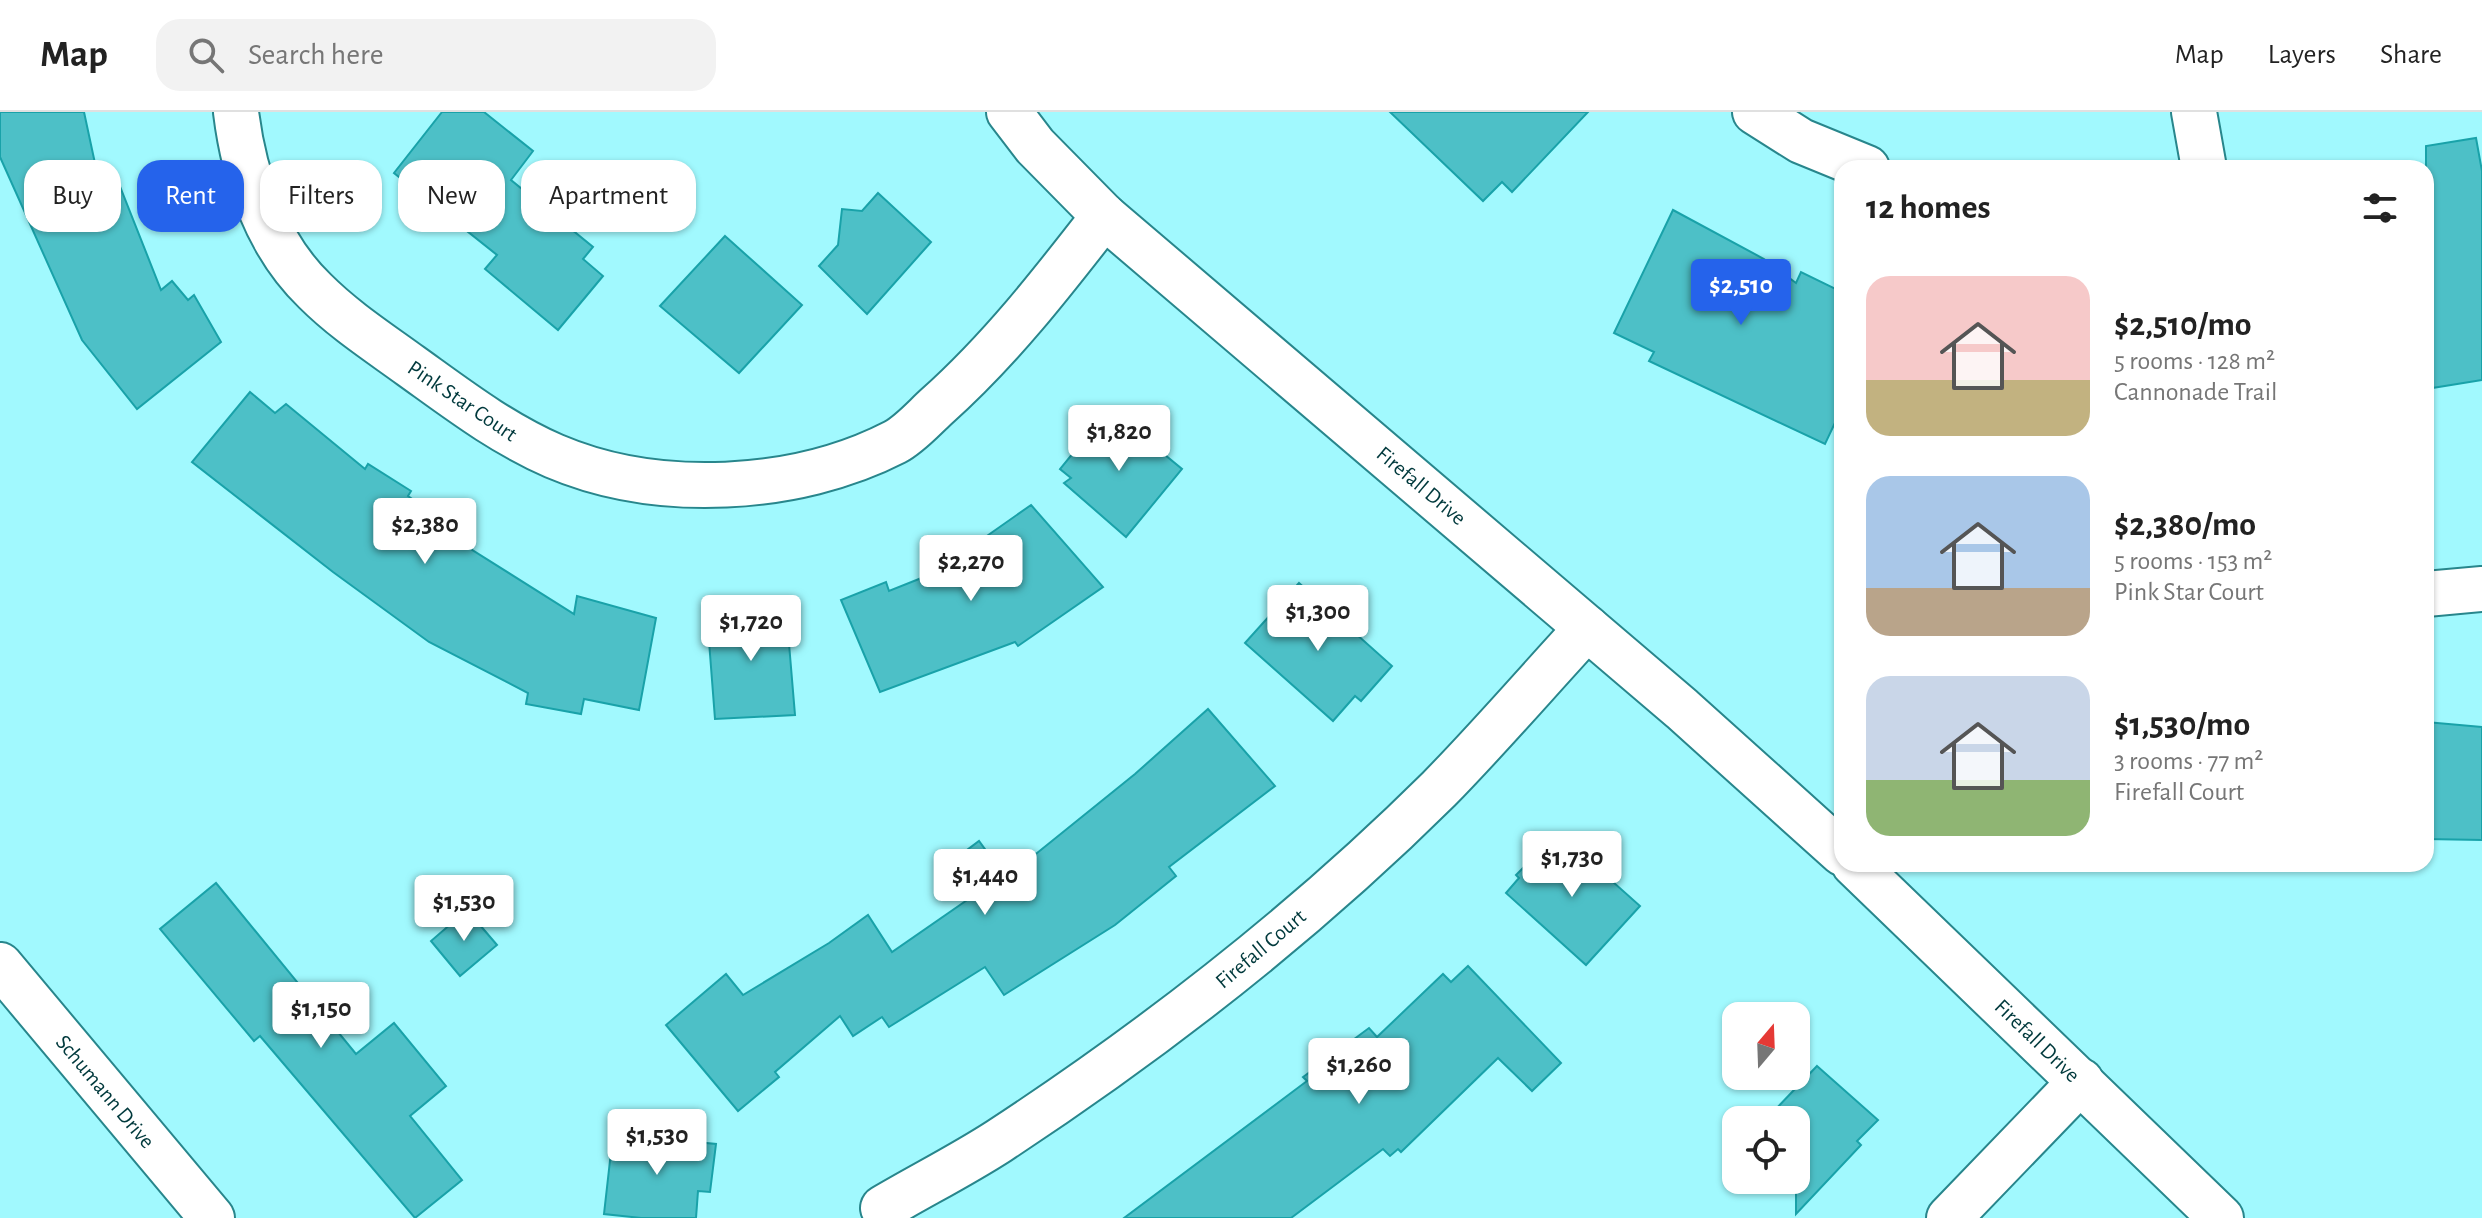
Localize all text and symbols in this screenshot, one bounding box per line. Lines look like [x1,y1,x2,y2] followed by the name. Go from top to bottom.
[156,19,716,91] search box
[184,33,228,77] icon: search
[40,36,108,74] text: Map
[248,40,384,70] text: Search here
[2175,41,2224,69] text: Map
[2268,41,2336,69] text: Layers
[2380,41,2442,69] text: Share
[24,160,121,232] chip: Buy
[137,160,244,232] chip: Rent
[260,160,382,232] chip: Filters
[398,160,505,232] chip: New
[521,160,696,232] chip: Apartment
[2358,186,2402,230] icon: filters
[1866,191,1991,225] text: 12 homes
[1676,259,1806,327] pin: $2,510
[1709,272,1773,298] text: $2,510
[1930,308,2026,404] icon: home
[2114,308,2252,342] text: $2,510/mo
[2114,348,2275,374] text: 5 rooms · 128 m²
[404,356,521,445] street label: Pink Star Court
[2114,379,2277,405] text: Cannonade Trail
[1054,405,1184,473] pin: $1,820
[1086,418,1152,444] text: $1,820
[1373,442,1470,529] street label: Firefall Drive
[360,498,490,566] pin: $2,380
[1930,508,2026,604] icon: home
[2114,508,2256,542] text: $2,380/mo
[391,511,459,537] text: $2,380
[906,535,1036,603] pin: $2,270
[938,548,1004,574] text: $2,270
[2114,548,2272,574] text: 5 rooms · 153 m²
[2114,579,2264,605] text: Pink Star Court
[1253,585,1383,653] pin: $1,300
[686,595,816,663] pin: $1,720
[1285,598,1351,624] text: $1,300
[719,608,783,634] text: $1,720
[1930,708,2026,804] icon: home
[2114,708,2250,742] text: $1,530/mo
[2114,748,2263,774] text: 3 rooms · 77 m²
[2114,779,2244,805] text: Firefall Court
[1507,831,1637,899] pin: $1,730
[1541,844,1604,870] text: $1,730
[920,849,1050,917] pin: $1,440
[952,862,1018,888] text: $1,440
[399,875,529,943] pin: $1,530
[433,888,496,914] text: $1,530
[1211,905,1310,993] street label: Firefall Court
[256,982,386,1050] pin: $1,150
[290,995,352,1021] text: $1,150
[1990,995,2084,1086] street label: Firefall Drive
[1722,1002,1810,1090] north arrow
[1722,1002,1810,1194] map controls
[52,1031,159,1152] street label: Schumann Drive
[1294,1038,1424,1106] pin: $1,260
[1326,1051,1392,1077] text: $1,260
[1722,1106,1810,1194] button: locate
[592,1109,722,1177] pin: $1,530
[626,1122,689,1148] text: $1,530

